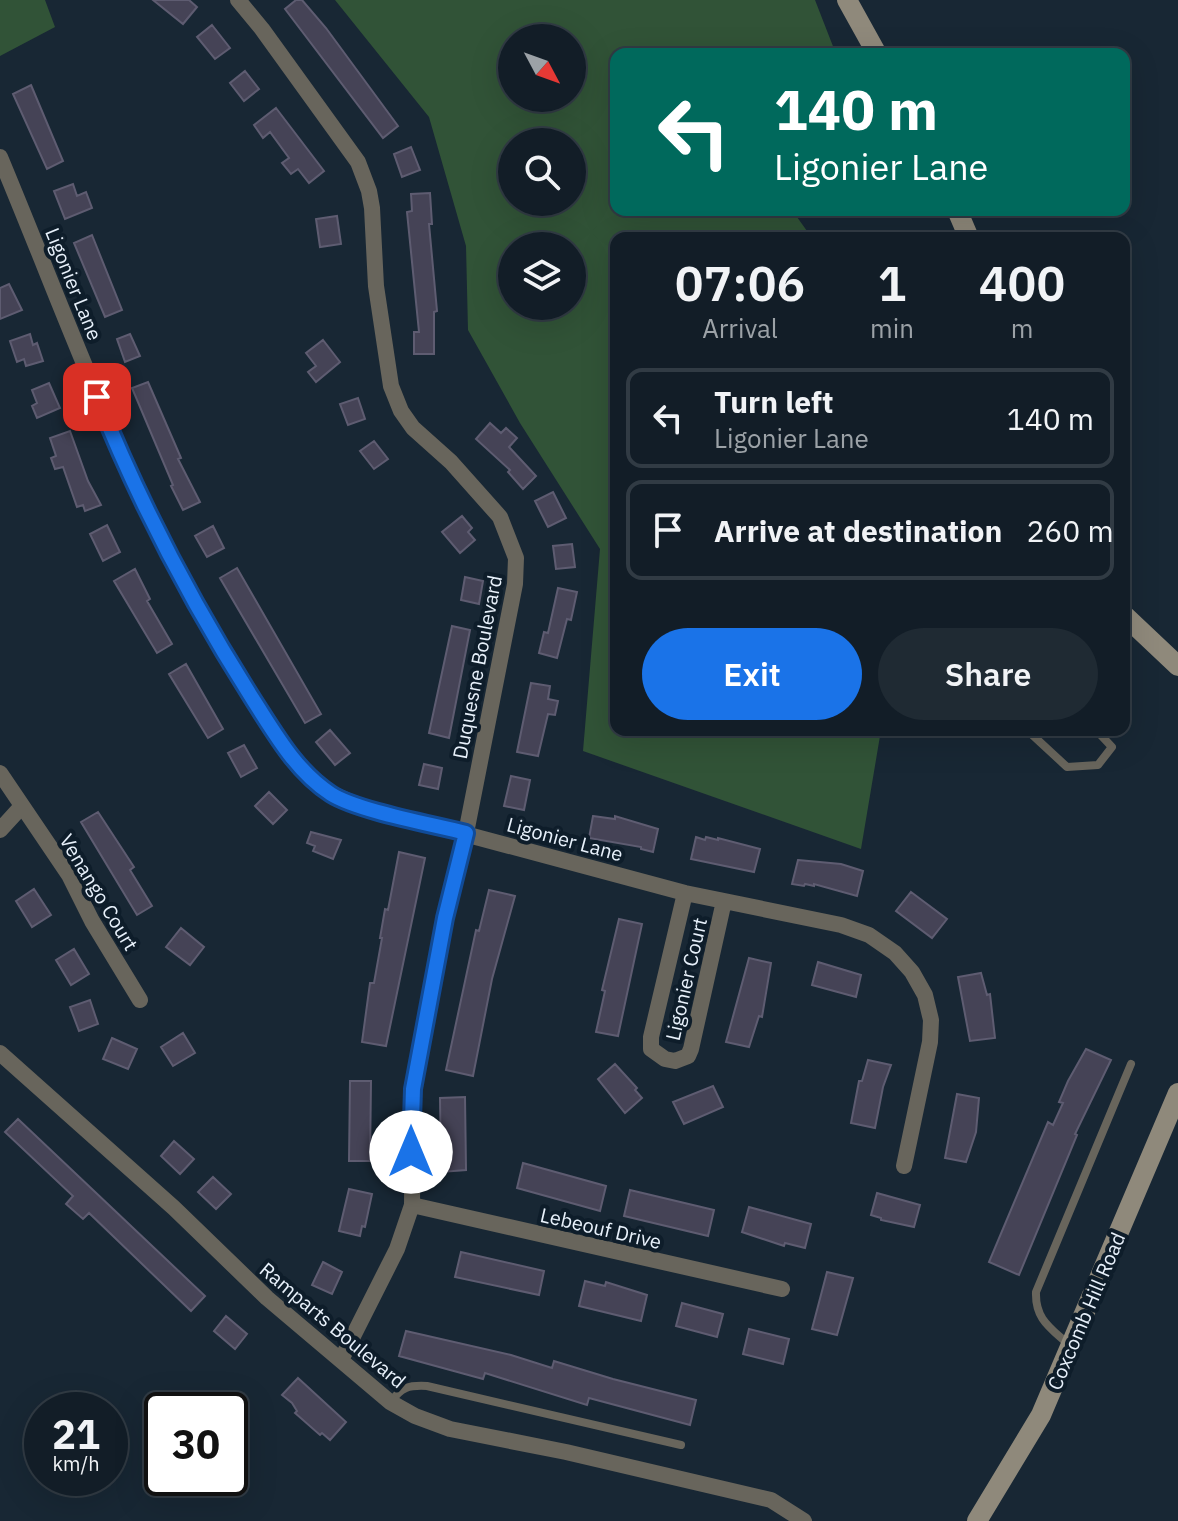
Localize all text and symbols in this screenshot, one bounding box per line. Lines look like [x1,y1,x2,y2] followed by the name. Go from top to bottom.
[498,24,586,112] north arrow
[498,24,586,320] map controls
[774,73,938,145] text: 140 m
[642,80,746,184] icon: left
[498,128,586,216] button: search
[774,143,988,190] text: Ligonier Lane
[39,224,109,344] street label: Ligonier Lane
[498,232,586,320] button: layers
[675,252,805,314] text: 07:06
[878,252,906,314] text: 1
[979,252,1065,314] text: 400
[702,311,778,345] text: Arrival
[870,311,914,345] text: min
[1011,311,1033,345] text: m
[63,363,131,431] pin
[75,375,119,419] icon: arrive
[714,382,833,421] text: Turn left
[646,396,690,440] icon: left
[1007,399,1094,438] text: 140 m
[714,421,869,455] text: Ligonier Lane
[646,508,690,552] icon: arrive
[714,511,1002,550] text: Arrive at destination
[1026,511,1114,550] text: 260 m
[446,573,508,761] street label: Duquesne Boulevard
[642,628,862,720] button: Exit
[878,628,1098,720] button: Share
[504,811,626,867] street label: Ligonier Lane
[54,829,144,955] street label: Venango Court
[659,915,713,1043] street label: Ligonier Court
[369,1110,453,1194] position arrow
[538,1201,664,1255] street label: Lebeouf Drive
[1041,1228,1131,1394] street label: Coxcomb Hill Road
[254,1256,412,1394] street label: Ramparts Boulevard
[144,1392,248,1496] speed limit sign: 30
[52,1408,100,1460] text: 21
[52,1450,100,1477] text: km/h

